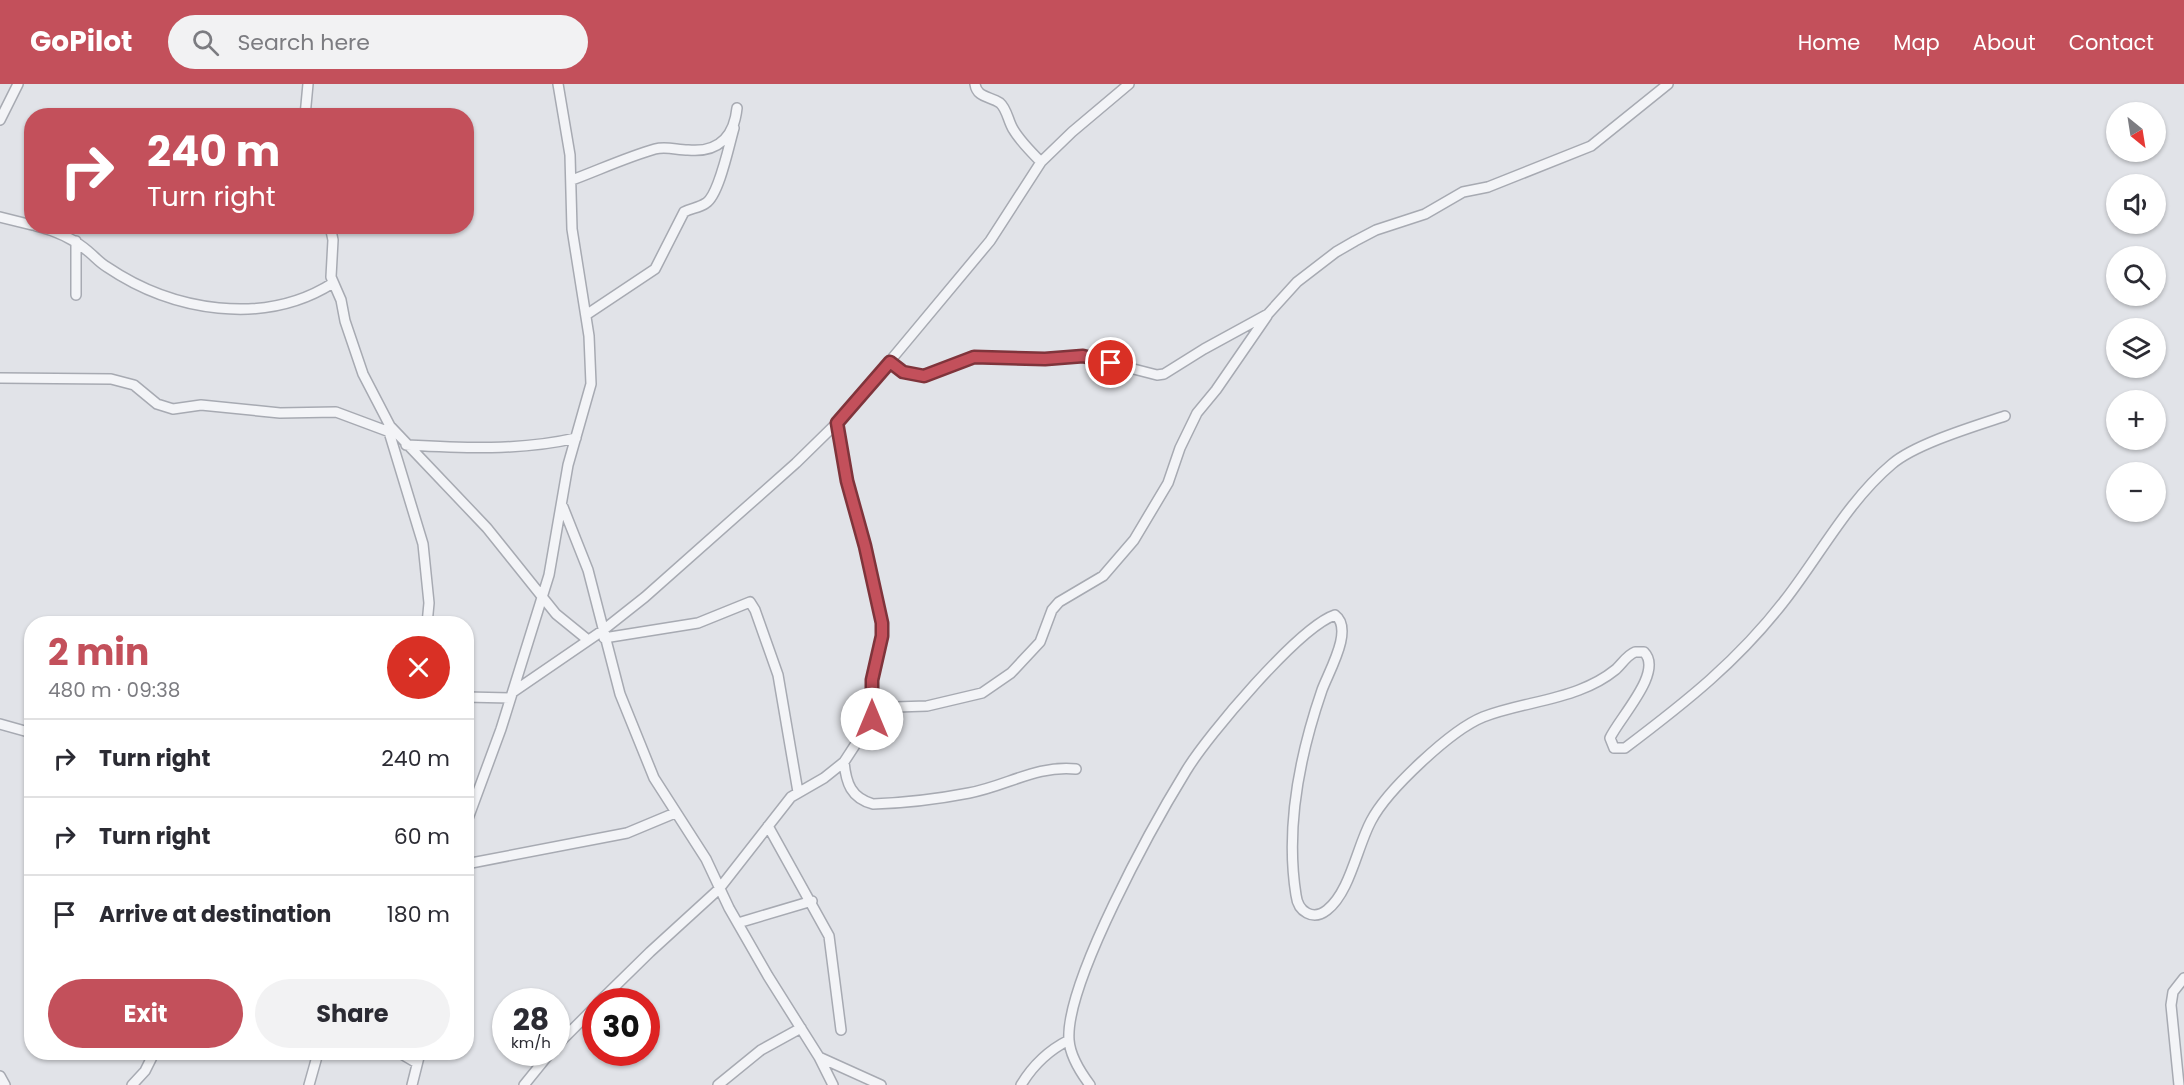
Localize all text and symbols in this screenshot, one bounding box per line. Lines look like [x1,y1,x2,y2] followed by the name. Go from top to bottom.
[168,15,588,69] search box
[30,22,132,61] text: GoPilot
[189,26,222,59] icon: search
[237,27,370,58] text: Search here
[1798,28,1860,57] text: Home
[1893,28,1940,57] text: Map
[1973,28,2036,57] text: About
[2069,28,2154,57] text: Contact
[2106,102,2166,162] north arrow
[2106,102,2166,522] map controls
[147,122,280,181] text: 240 m
[48,132,126,210] icon: right
[2106,174,2166,234] button: sound
[147,178,276,215] text: Turn right
[2106,246,2166,306] button: search
[2106,318,2166,378] button: layers
[1085,337,1136,388] pin
[1094,346,1127,379] icon: arrive
[2106,390,2166,450] button: +
[2106,462,2166,522] button: −
[48,627,149,678] text: 2 min
[387,636,450,699] button: close
[48,676,180,704] text: 480 m · 09:38
[840,687,904,751] position arrow
[48,742,81,775] icon: right
[99,743,210,774] text: Turn right
[381,743,450,774] text: 240 m
[48,820,81,853] icon: right
[99,821,210,852] text: Turn right
[394,821,450,852] text: 60 m
[48,898,81,931] icon: arrive
[99,899,331,930] text: Arrive at destination
[387,899,450,930] text: 180 m
[48,979,243,1048] button: Exit
[255,979,450,1048] button: Share
[582,988,660,1066] speed limit sign: 30
[513,998,549,1041] text: 28
[511,1032,551,1053] text: km/h

